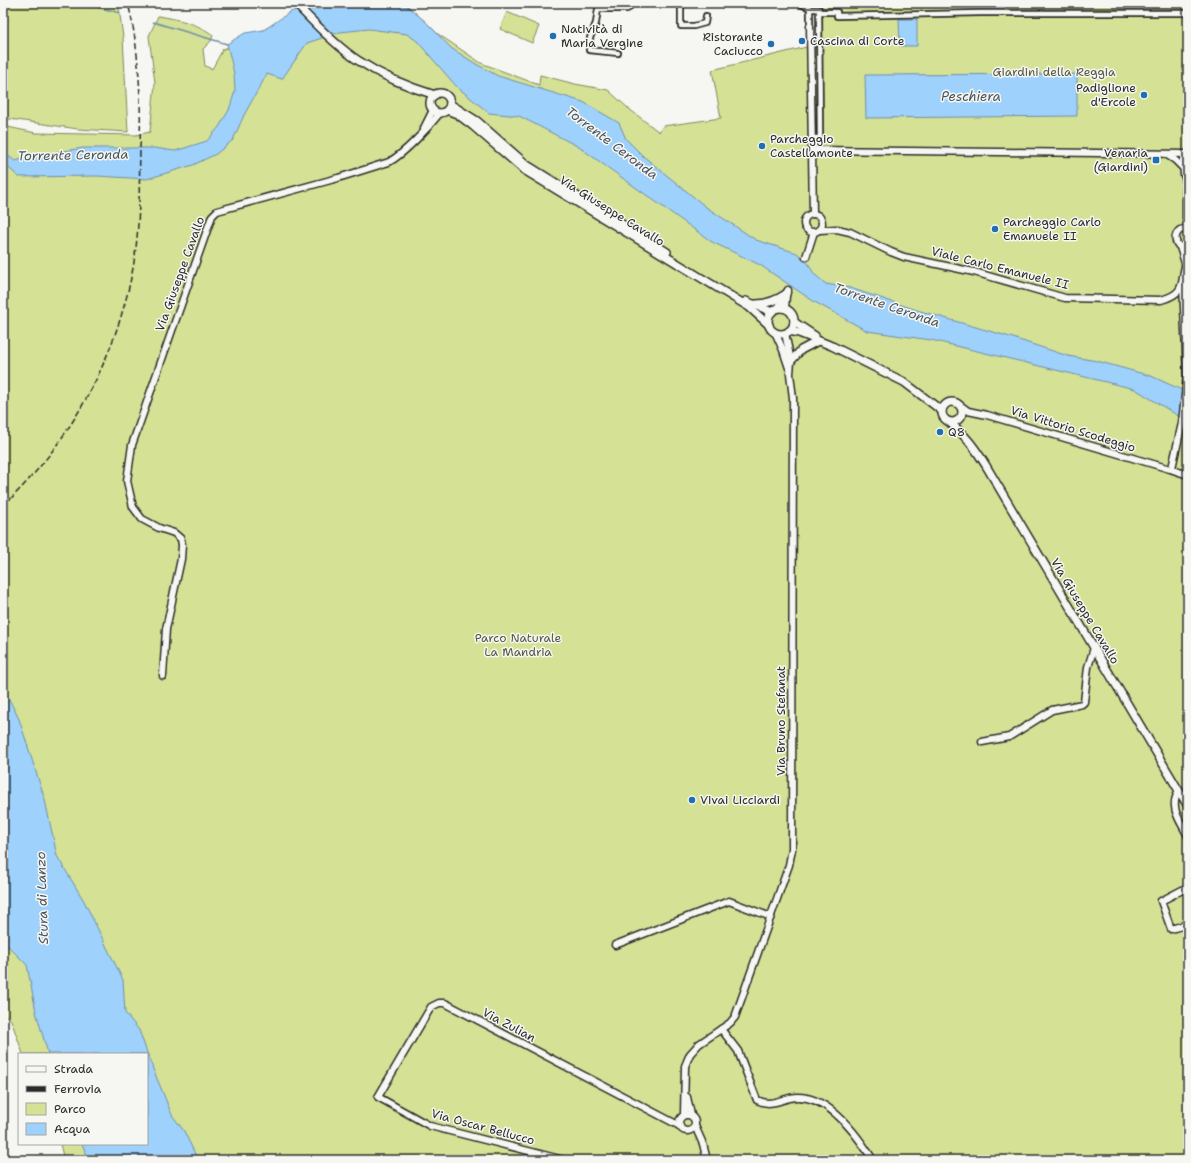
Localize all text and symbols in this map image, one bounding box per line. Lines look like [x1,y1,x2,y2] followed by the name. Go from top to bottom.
[561,21,643,51] place label: Natività di Maria Vergine
[703,29,763,59] place label: Ristorante Caciucco
[548,31,558,41] marker: Natività di Maria Vergine
[810,33,905,49] place label: Cascina di Corte
[797,36,807,46] marker: Cascina di Corte
[766,39,776,49] marker: Ristorante Caciucco
[993,64,1116,80] park label: Giardini della Reggia
[1076,80,1136,110] place label: Padiglione d'Ercole
[941,88,1001,105] water label: Peschiera
[1139,90,1149,100] marker: Padiglione d'Ercole
[563,103,661,183] water label: Torrente Ceronda
[770,131,853,161] place label: Parcheggio Castellamonte
[757,141,767,151] marker: Parcheggio Castellamonte
[1093,145,1149,175] place label: Venaria (Giardini)
[17,146,129,164] water label: Torrente Ceronda
[1151,155,1161,165] marker: Venaria (Giardini)
[556,172,668,250] street label: Via Giuseppe Cavallo
[152,214,208,334] street label: Via Giuseppe Cavallo
[1003,214,1101,244] place label: Parcheggio Carlo Emanuele II
[990,224,1000,234] marker: Parcheggio Carlo Emanuele II
[929,243,1071,293] street label: Viale Carlo Emanuele II
[832,279,942,331] water label: Torrente Ceronda
[1009,402,1137,456] street label: Via Vittorio Scodeggio
[948,424,965,440] place label: Q8
[935,427,945,437] marker: Q8
[1047,555,1123,667] street label: Via Giuseppe Cavallo
[475,630,561,660] park label: Parco Naturale La Mandria
[773,666,789,776] street label: Via Bruno Stefanat
[700,792,780,808] place label: Vivai Licciardi
[687,795,697,805] marker: Vivai Licciardi
[32,851,52,945] water label: Stura di Lanzo
[480,1004,538,1046] street label: Via Zulian
[18,1053,148,1145] legend
[54,1061,94,1077] text: Strada
[54,1081,102,1097] text: Ferrovia
[54,1101,86,1117] text: Parco
[430,1106,536,1148] street label: Via Oscar Bellucco
[54,1121,90,1137] text: Acqua

